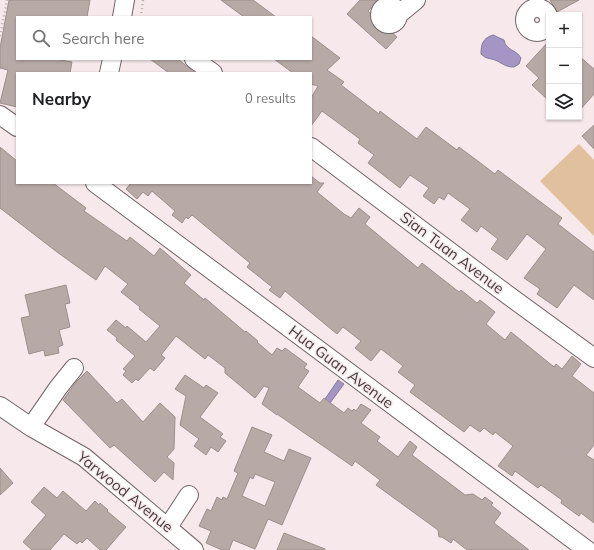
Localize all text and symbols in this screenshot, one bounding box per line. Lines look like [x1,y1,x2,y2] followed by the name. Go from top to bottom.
[546,12,582,120] map controls
[546,12,582,48] button: +
[16,16,312,60] search box
[30,27,52,49] icon: search
[62,29,144,48] text: Search here
[546,48,582,84] button: −
[546,84,582,120] button: layers
[32,88,91,109] text: Nearby
[245,90,296,106] text: 0 results
[397,207,508,298] street label: Sian Tuan Avenue
[285,321,398,412] street label: Hua Guan Avenue
[73,446,177,536] street label: Yarwood Avenue

